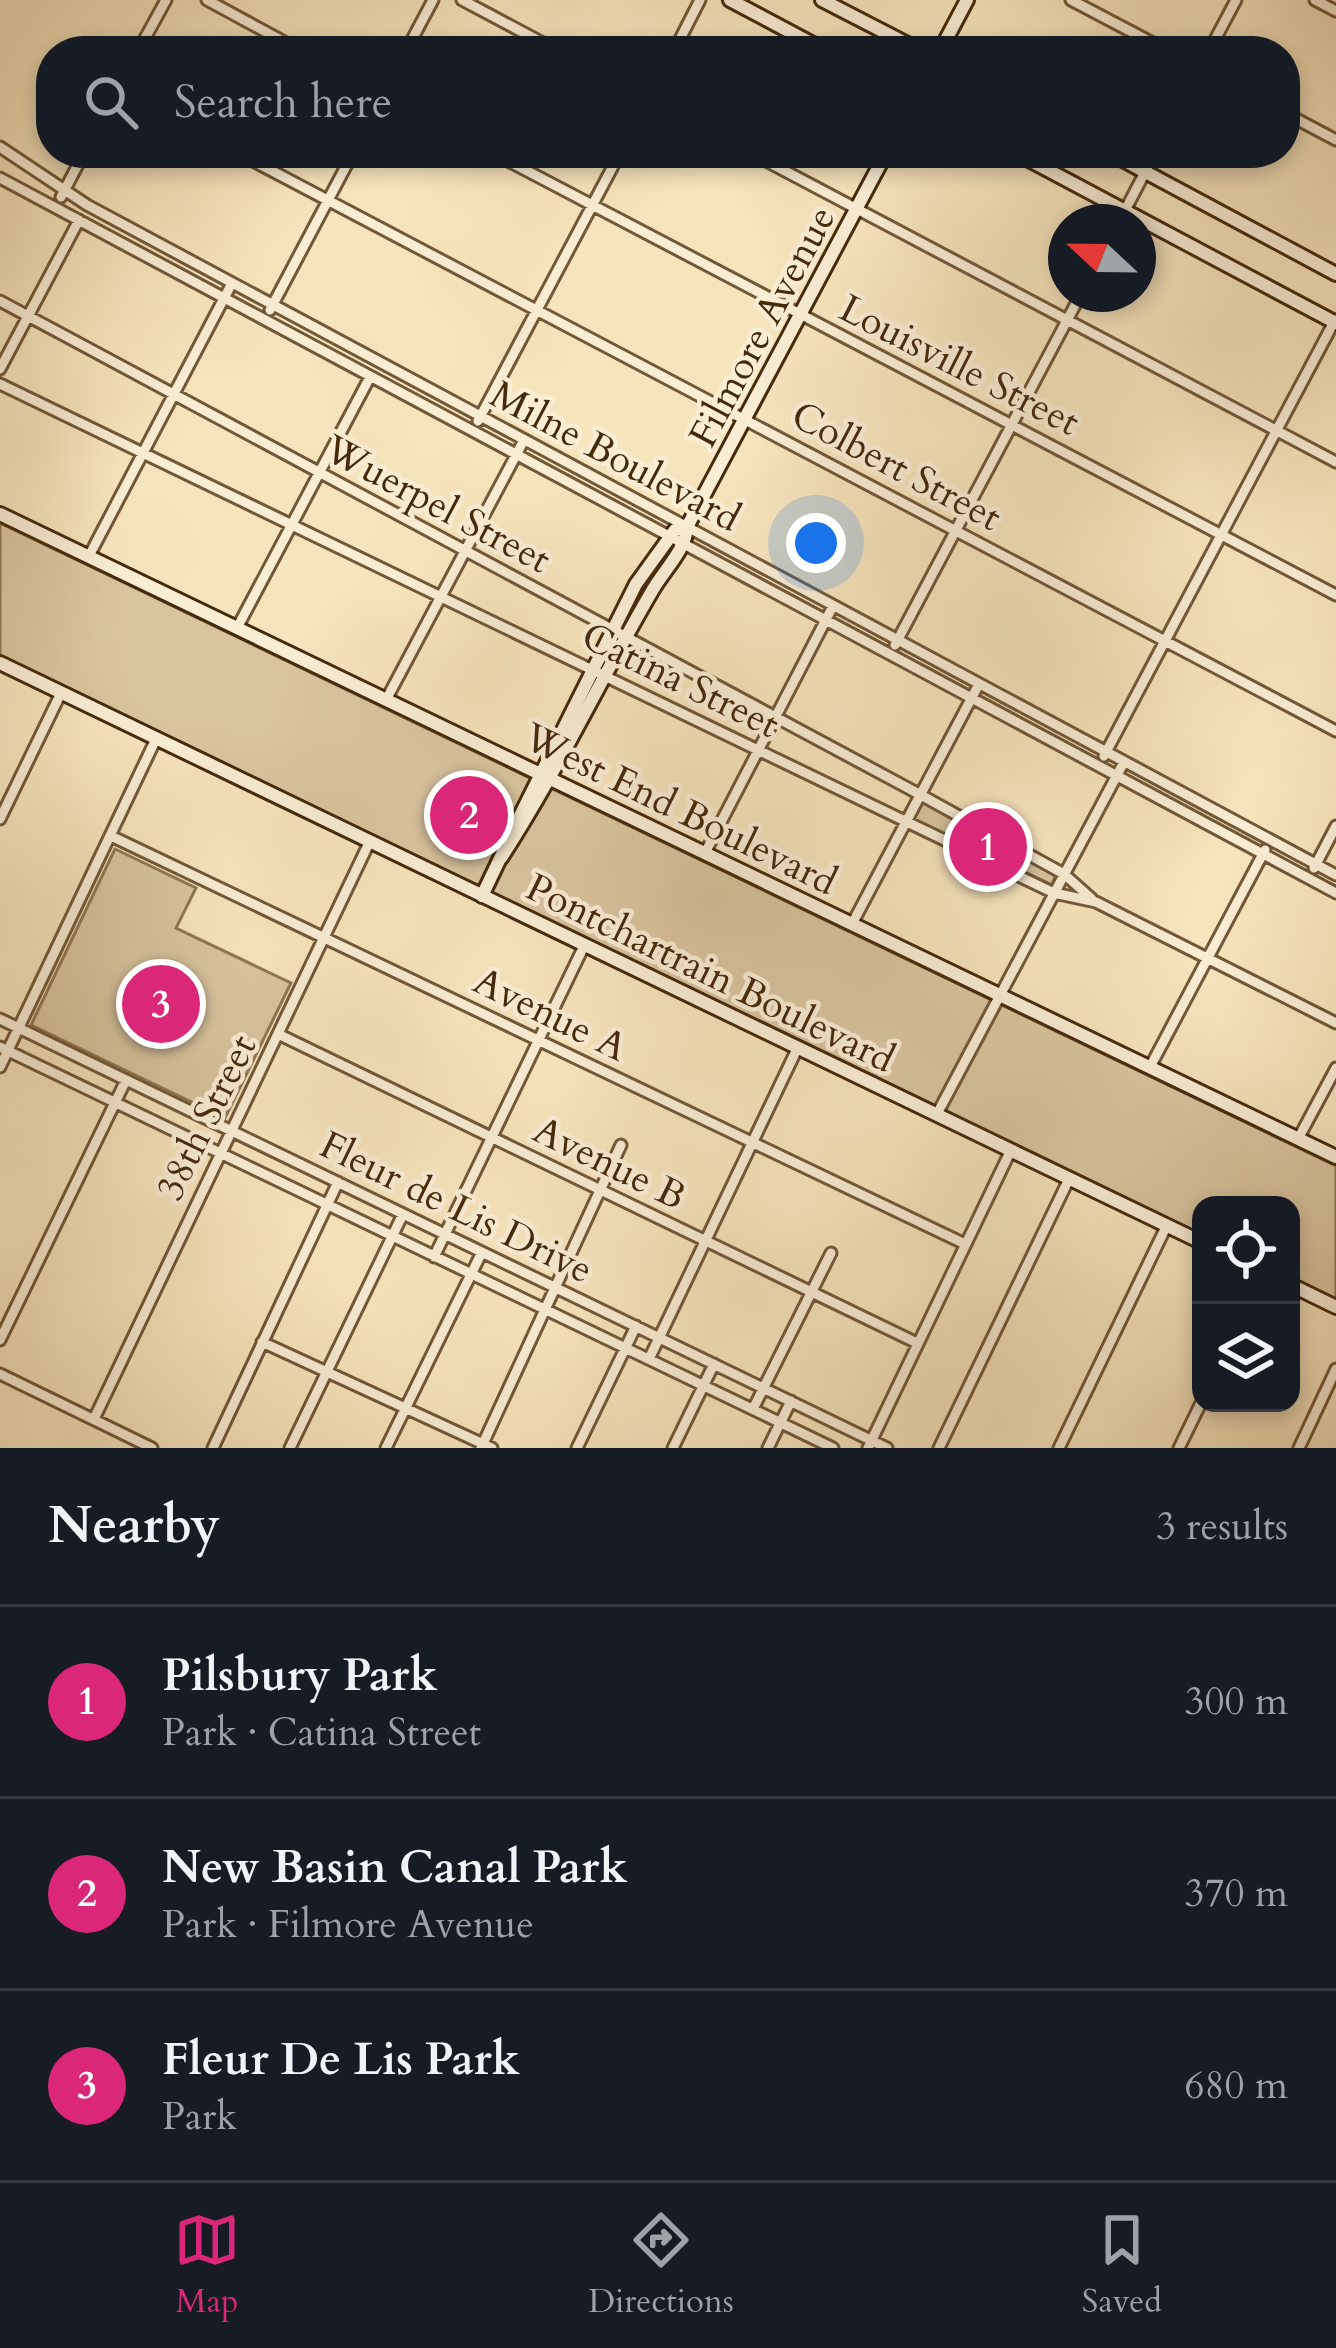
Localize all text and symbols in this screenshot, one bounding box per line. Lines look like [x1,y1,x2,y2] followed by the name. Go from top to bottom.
[36,36,1300,168] search box
[78,69,144,135] icon: search
[174,72,392,133] text: Search here
[676,197,848,457] street label: Filmore Avenue
[1048,204,1156,312] north arrow
[830,282,1088,449] street label: Louisville Street
[481,368,750,545] street label: Milne Boulevard
[782,389,1010,544] street label: Colbert Street
[314,422,560,586] street label: Wuerpel Street
[786,513,846,573] your location
[573,610,788,751] street label: Catina Street
[514,710,846,908] street label: West End Boulevard
[430,770,508,860] pin: 2
[949,802,1027,892] pin: 1
[517,861,904,1086] street label: Pontchartrain Boulevard
[465,954,636,1074] street label: Avenue A
[122,959,200,1049] pin: 3
[144,1026,269,1209] street label: 38th Street
[524,1104,694,1223] street label: Avenue B
[311,1118,602,1296] street label: Fleur de Lis Drive
[1192,1196,1300,1412] map controls
[1192,1196,1300,1304] button: locate
[1192,1304,1300,1412] button: layers
[48,1491,220,1561] text: Nearby
[1156,1500,1288,1553] text: 3 results
[162,1645,437,1706] text: Pilsbury Park
[77,1675,97,1728] text: 1
[1185,1675,1288,1728] text: 300 m
[162,1706,481,1759] text: Park · Catina Street
[162,1837,627,1898] text: New Basin Canal Park
[77,1867,97,1920] text: 2
[1185,1867,1288,1920] text: 370 m
[162,1898,534,1951] text: Park · Filmore Avenue
[162,2029,520,2090] text: Fleur De Lis Park
[77,2059,97,2112] text: 3
[1185,2059,1288,2112] text: 680 m
[162,2090,237,2143] text: Park
[174,2207,240,2324] tab: Map
[588,2207,734,2324] tab: Directions
[1082,2207,1162,2324] tab: Saved

